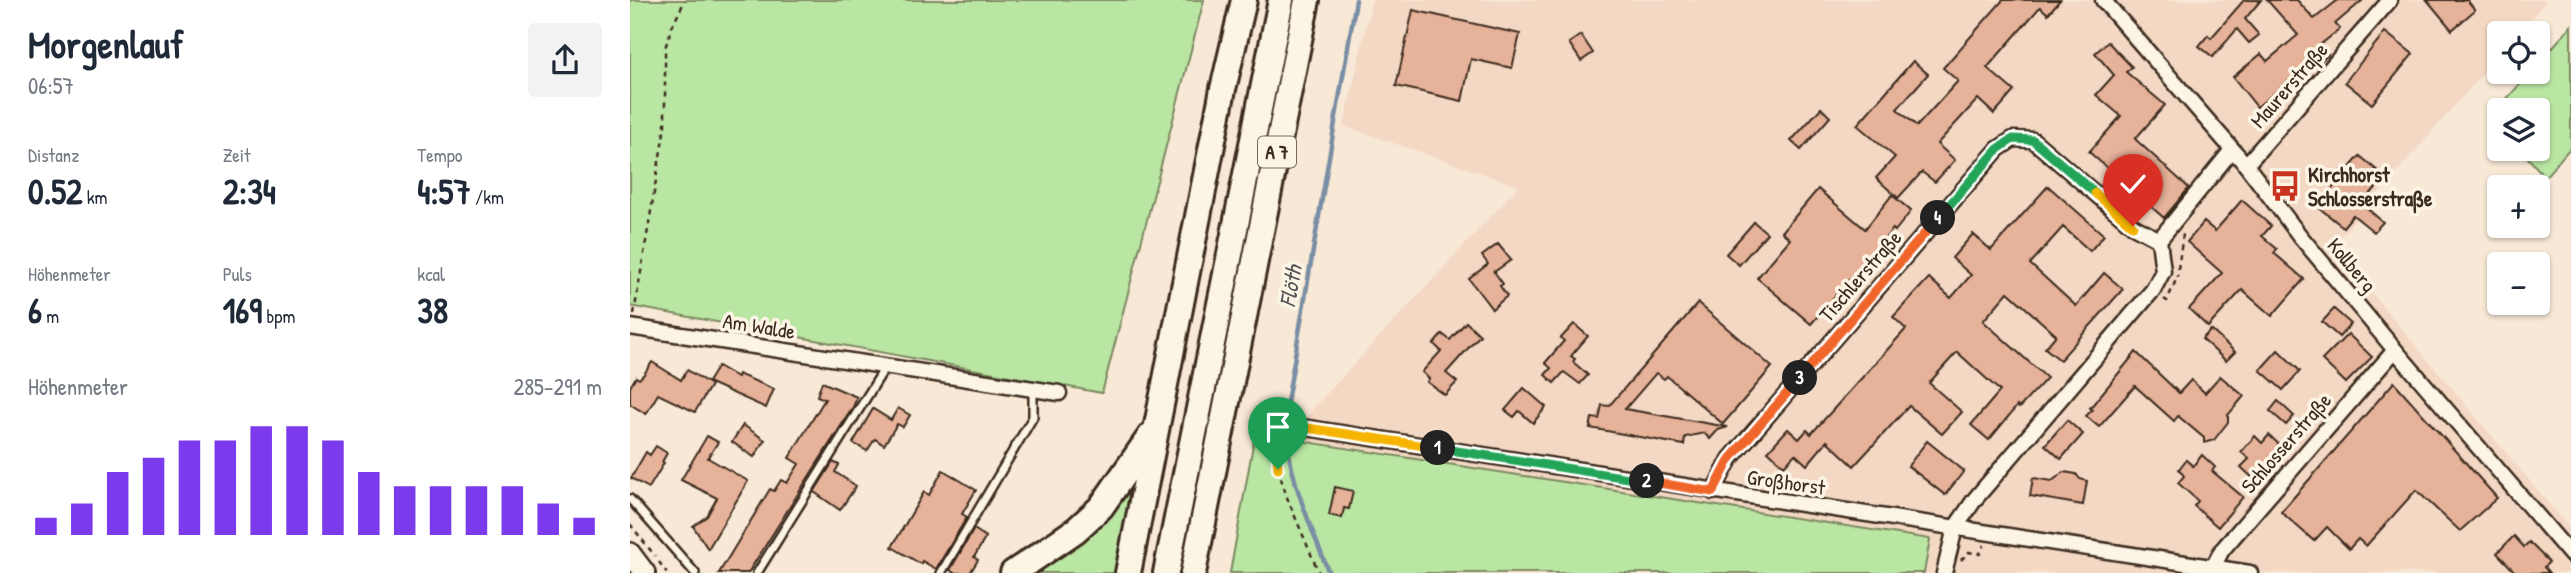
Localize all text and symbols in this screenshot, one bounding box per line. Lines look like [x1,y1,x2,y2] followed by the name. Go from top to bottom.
[28,18,184,70] text: Morgenlauf
[2487,21,2550,315] map controls
[2487,21,2550,84] button: locate
[528,23,602,97] button: share
[2244,36,2334,134] street label: Maurerstraße
[28,70,74,101] text: 06:57
[2487,98,2550,161] button: layers
[1258,136,1296,168] road number: A 7
[28,142,79,168] text: Distanz
[223,142,251,168] text: Zeit
[417,142,463,168] text: Tempo
[2103,154,2163,226] pin
[2308,160,2433,214] place label: Kirchhorst Schlosserstraße
[2114,165,2152,203] icon: check
[28,168,82,215] text: 0.52
[223,168,276,215] text: 2:34
[417,168,471,215] text: 4:57
[2268,169,2302,203] bus stop icon: Kirchhorst Schlosserstraße
[2487,175,2550,238] button: +
[82,184,108,210] text: km
[471,184,504,210] text: /km
[1920,200,1956,235] pin: 4
[1934,204,1941,230] text: 4
[1812,224,1908,328] street label: Tischlerstraße
[2321,232,2383,298] street label: Kollberg
[2487,252,2550,315] button: −
[28,261,111,287] text: Höhenmeter
[223,261,252,287] text: Puls
[417,261,445,287] text: kcal
[1271,262,1309,309] water label: Flöth
[28,287,42,334] text: 6
[223,287,262,334] text: 169
[417,287,448,334] text: 38
[42,303,59,329] text: m
[262,303,295,329] text: bpm
[721,306,797,346] street label: Am Walde
[1782,360,1818,396] pin: 3
[1795,364,1804,390] text: 3
[28,371,128,402] text: Höhenmeter
[513,371,602,402] text: 285–291 m
[2234,387,2338,499] street label: Schlosserstraße
[1248,397,1308,469] pin
[1259,408,1297,446] icon: arrive
[1420,430,1456,466] pin: 1
[1434,434,1441,460] text: 1
[1745,462,1828,502] street label: Großhorst
[1630,463,1664,498] pin: 2
[1642,467,1651,493] text: 2

